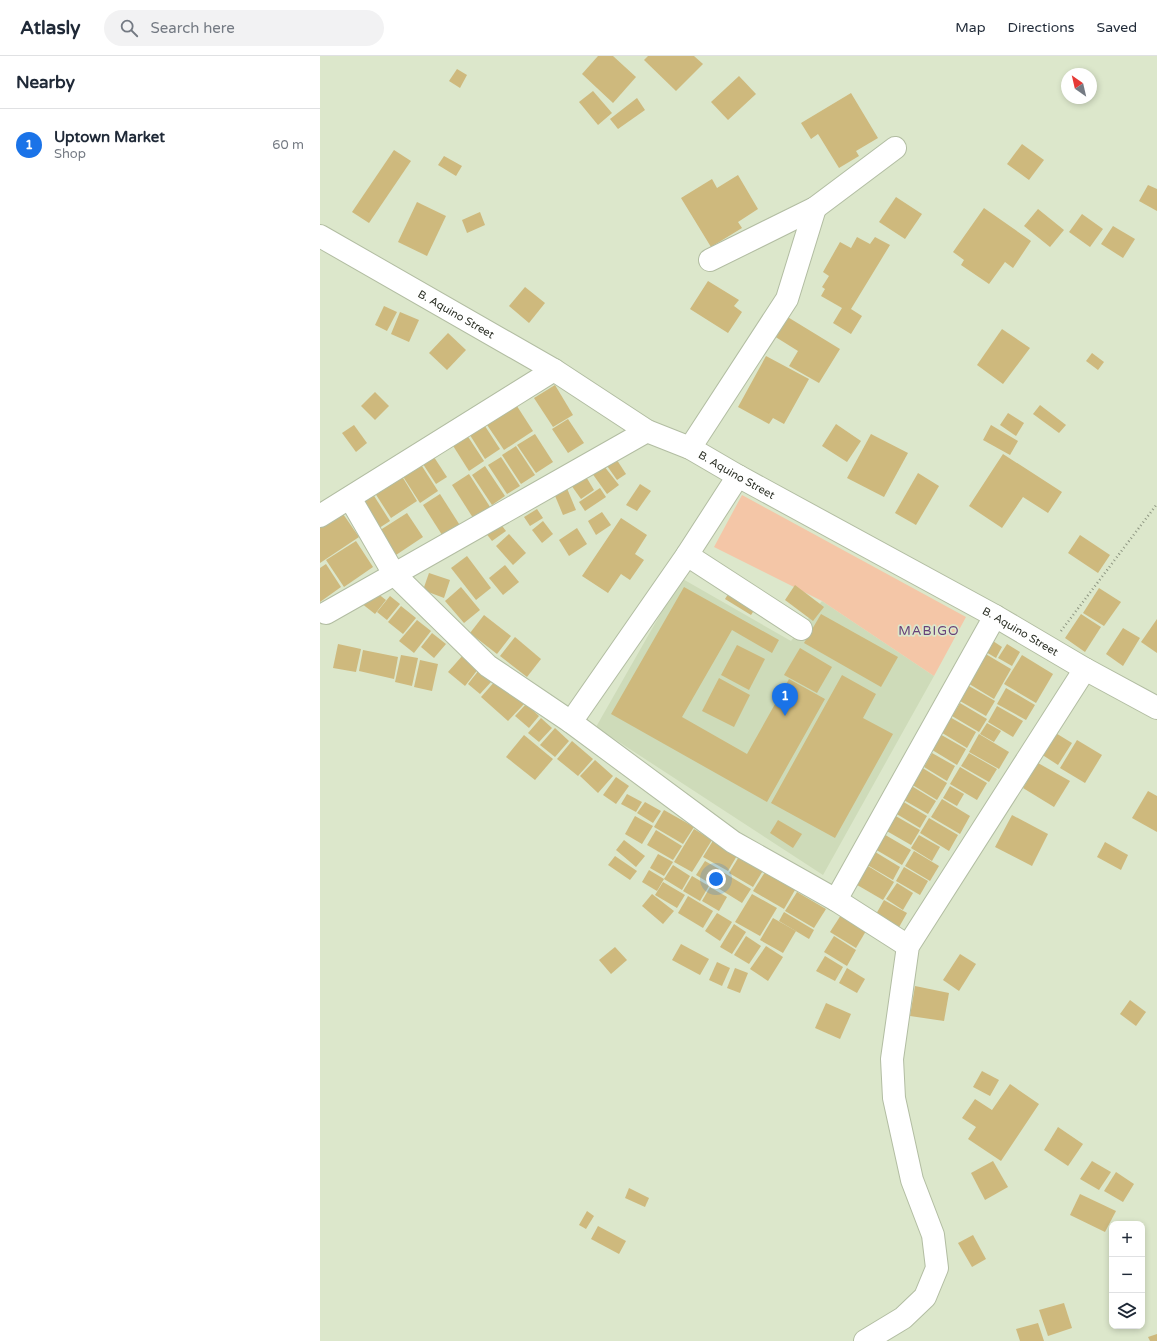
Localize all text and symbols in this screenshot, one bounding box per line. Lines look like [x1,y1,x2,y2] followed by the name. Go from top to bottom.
[104,10,384,46] search box
[20,17,80,39] text: Atlasly
[118,17,140,39] icon: search
[150,19,235,37] text: Search here
[955,19,986,36] text: Map
[1008,19,1075,36] text: Directions
[1097,19,1137,36] text: Saved
[1061,68,1097,104] north arrow
[16,72,75,93] text: Nearby
[54,128,165,146] text: Uptown Market
[25,137,33,153] text: 1
[272,137,304,153] text: 60 m
[54,146,86,162] text: Shop
[416,287,497,341] street label: B. Aquino Street
[696,448,777,501] street label: B. Aquino Street
[980,604,1061,658] street label: B. Aquino Street
[898,623,960,639] district label: MABIGO
[772,683,798,716] pin: 1
[706,869,726,889] your location
[1109,1221,1145,1329] map controls
[1109,1221,1145,1257] button: +
[1109,1257,1145,1293] button: −
[1109,1293,1145,1329] button: layers

